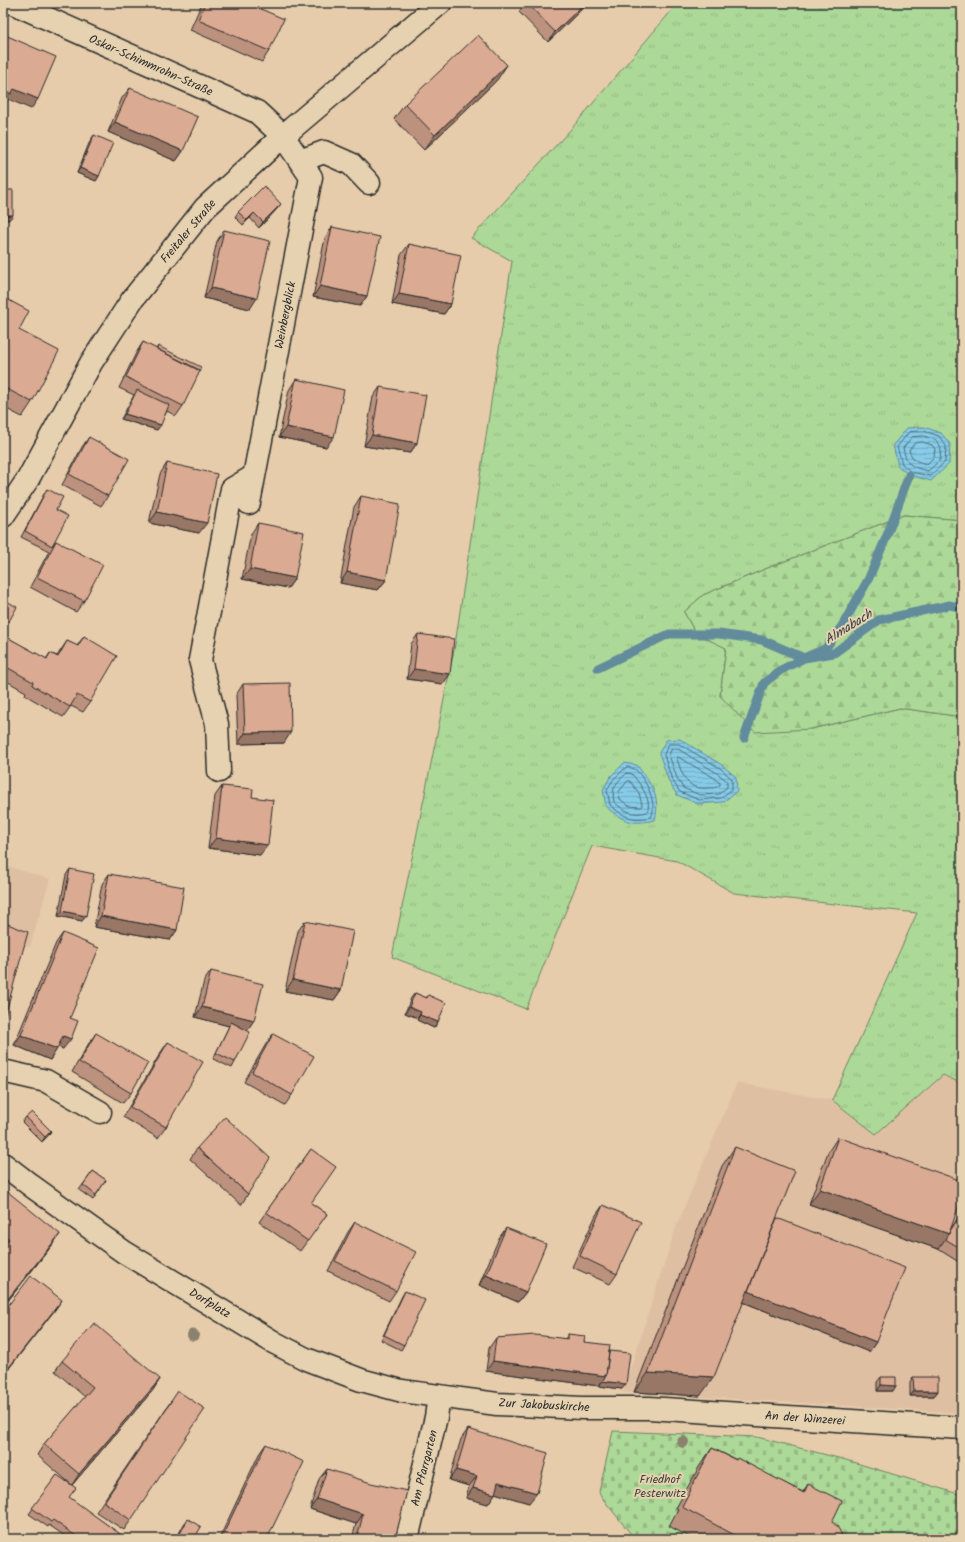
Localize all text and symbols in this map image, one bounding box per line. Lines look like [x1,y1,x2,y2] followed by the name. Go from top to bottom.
[86,30,216,102] street label: Oskar-Schimmrohn-Straße
[156,195,221,268] street label: Freitaler Straße
[270,279,301,351] street label: Weinbergblick
[821,604,878,650] water label: Almabach
[185,1283,234,1323] street label: Dorfplatz
[498,1394,591,1417] street label: Zur Jakobuskirche
[764,1406,847,1431] street label: An der Winzerei
[406,1428,443,1508] street label: Am Pfarrgarten
[634,1470,686,1503] park label: Friedhof Pesterwitz

